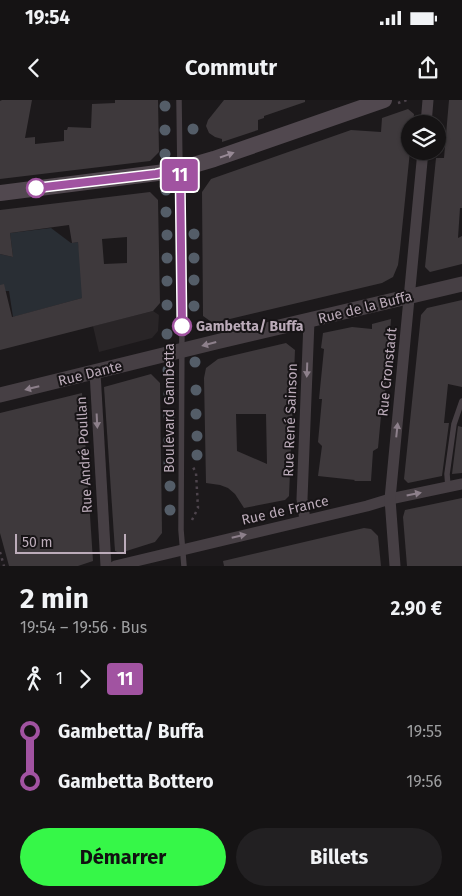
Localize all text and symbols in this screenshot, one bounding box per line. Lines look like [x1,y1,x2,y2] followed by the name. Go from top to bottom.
[25,6,70,29] text: 19:54
[20,54,48,82] icon: back
[185,54,277,81] text: Commutr
[414,54,442,82] icon: share
[401,115,446,160] map controls
[401,115,446,160] button: layers
[219,151,234,158] one-way arrow
[158,159,202,191] line badge: 11
[172,164,188,186] text: 11
[26,178,46,198] unlabelled marker
[316,288,414,327] street label: Rue de la Buffa
[172,316,192,336] marker: Gambetta/ Buffa
[196,318,304,335] place label: Gambetta/ Buffa
[374,326,401,417] street label: Rue Cronstadt
[202,340,217,348] one-way arrow
[161,343,178,473] street label: Boulevard Gambetta
[56,357,124,390] street label: Rue Dante
[303,362,311,378] one-way arrow
[280,363,301,477] street label: Rue René Sainson
[24,384,39,392] one-way arrow
[73,396,96,514] street label: Rue André Poullan
[94,413,102,429] one-way arrow
[393,422,401,438] one-way arrow
[407,490,422,498] one-way arrow
[240,492,330,529] street label: Rue de France
[15,531,126,554] scale bar
[232,532,247,540] one-way arrow
[22,534,53,551] text: 50 m
[20,582,89,615] text: 2 min
[391,597,442,620] text: 2.90 €
[20,618,147,637] text: 19:54 – 19:56 · Bus
[20,665,48,693] icon: walk
[71,665,99,693] icon: forward
[117,668,133,690] text: 11
[56,669,63,688] text: 1
[58,720,204,743] text: Gambetta/ Buffa
[407,722,442,741] text: 19:55
[58,770,214,793] text: Gambetta Bottero
[406,772,442,791] text: 19:56
[20,828,226,886] button: Démarrer
[236,828,442,886] button: Billets

